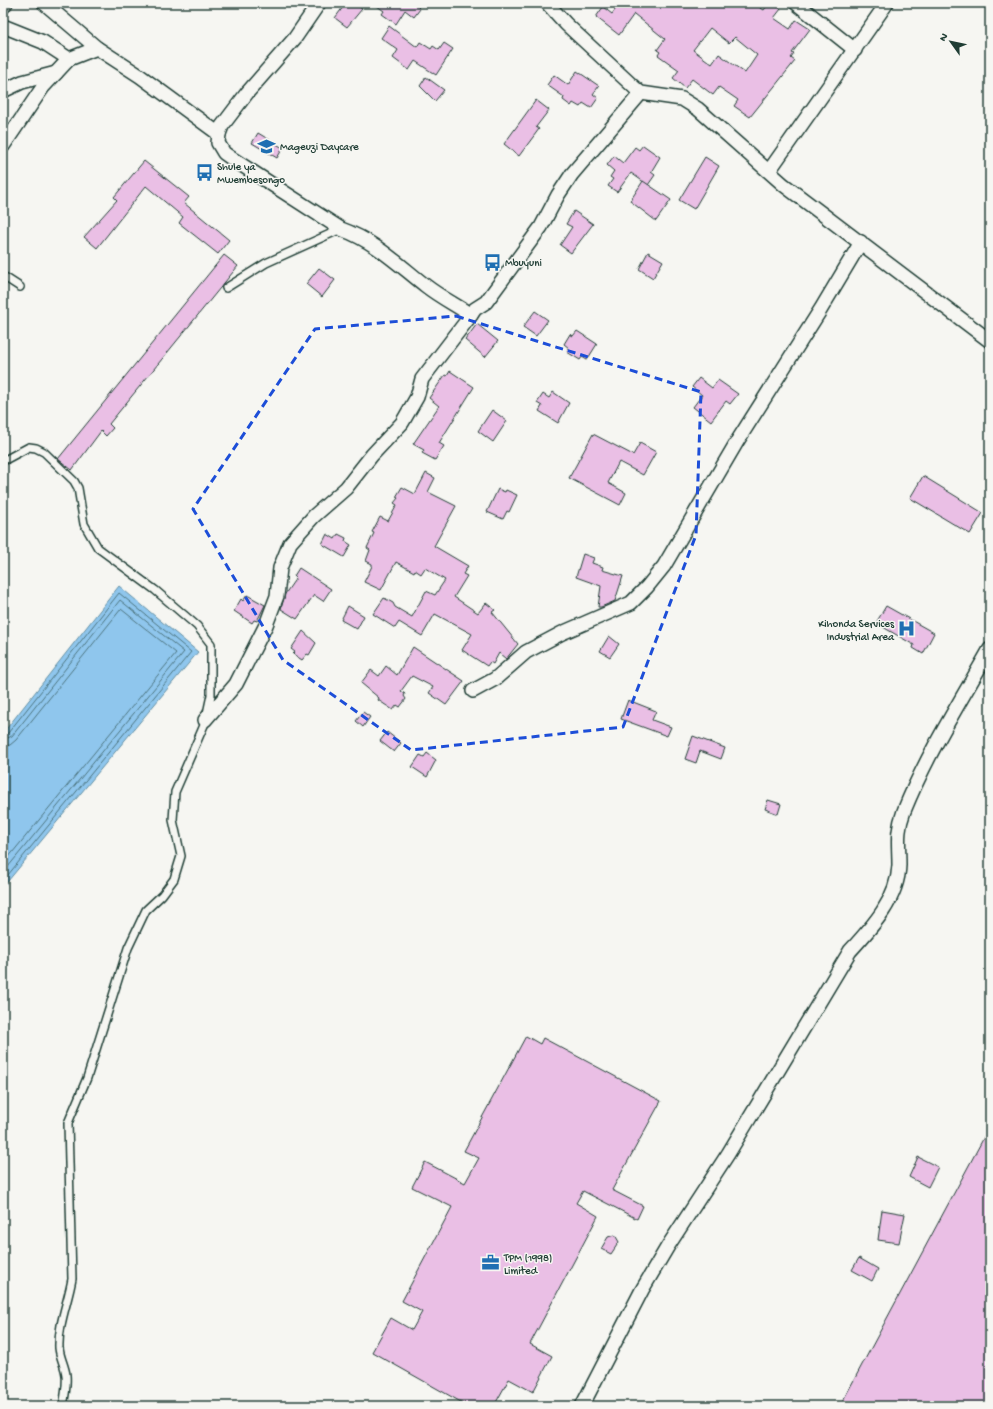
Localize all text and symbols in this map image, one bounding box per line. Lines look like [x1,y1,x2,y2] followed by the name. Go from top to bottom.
[931,22,971,62] north arrow
[937,31,951,44] text: N
[257,136,277,156] school or university icon: Mageuzi Daycare
[280,142,359,154] place label: Mageuzi Daycare
[194,162,214,182] bus stop icon: Shule ya Mwembesongo
[217,162,285,187] place label: Shule ya Mwembesongo
[482,252,502,272] bus stop icon: Mbuyuni
[505,258,542,270] place label: Mbuyuni
[818,619,895,644] place label: Kihonda Services Industrial Area
[897,619,917,639] hospital icon: Kihonda Services Industrial Area
[481,1253,501,1273] office icon: TPM (1998) Limited
[503,1253,552,1278] place label: TPM (1998) Limited

